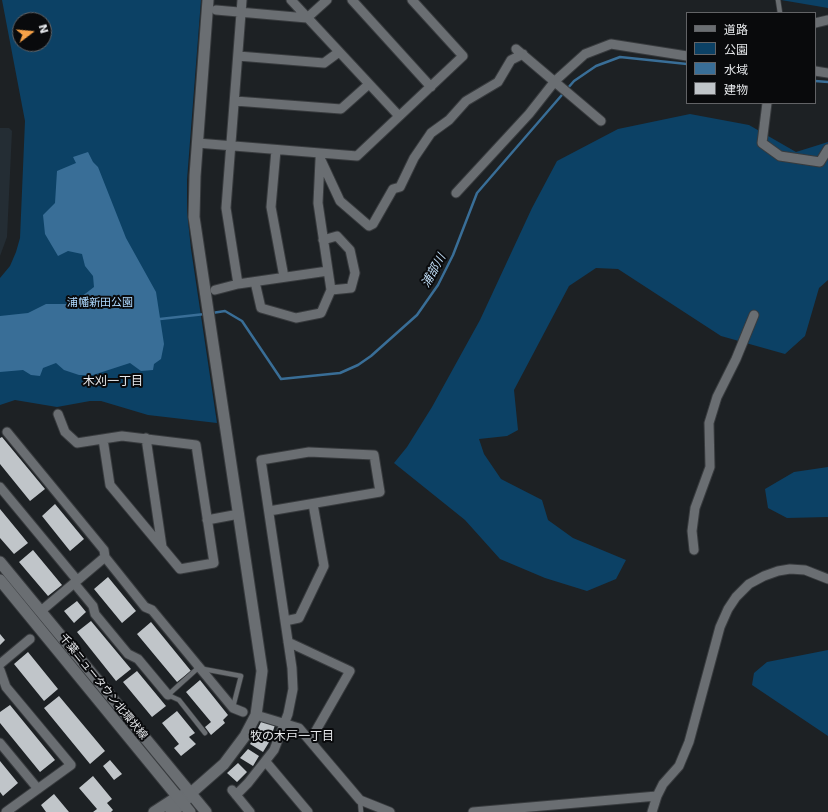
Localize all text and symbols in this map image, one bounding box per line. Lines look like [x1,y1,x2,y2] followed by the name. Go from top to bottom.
[12,12,52,52] north arrow
[686,12,816,104] legend
[36,23,51,35] text: N
[724,23,748,37] text: 道路
[724,43,748,57] text: 公園
[724,63,748,77] text: 水域
[724,83,748,97] text: 建物
[419,252,449,290] water label: 浦部川
[67,296,133,310] park label: 浦幡新田公園
[83,375,143,389] district label: 木刈一丁目
[56,632,150,742] street label: 千葉ニュータウン北環状線
[250,730,334,744] district label: 牧の木戸一丁目

